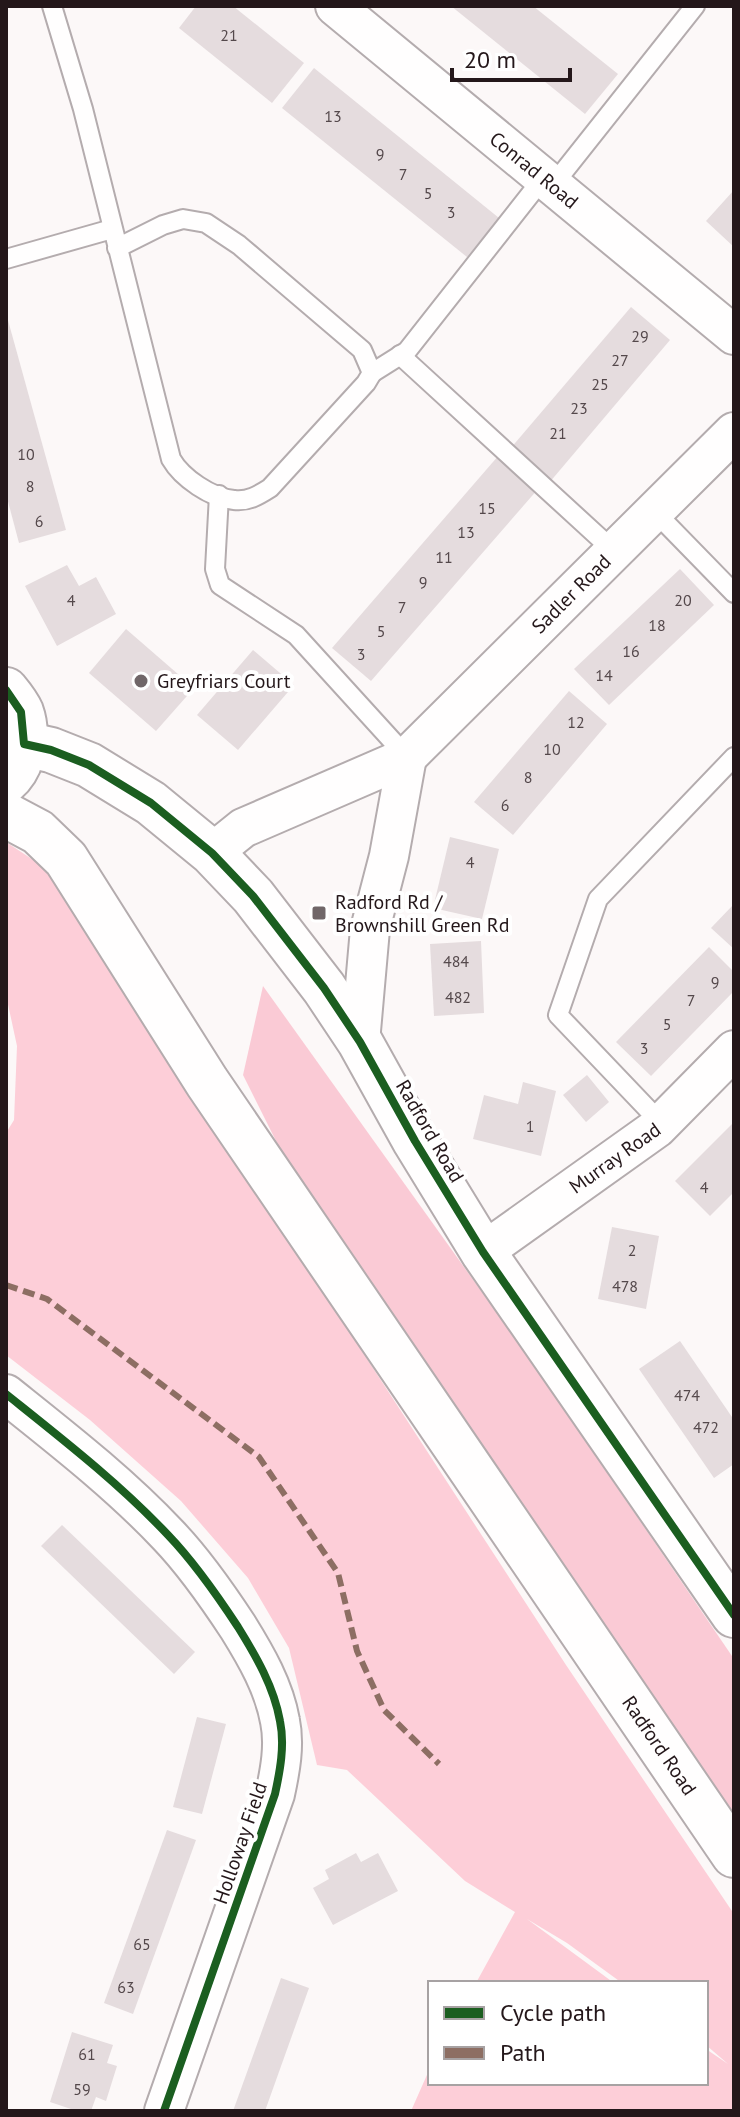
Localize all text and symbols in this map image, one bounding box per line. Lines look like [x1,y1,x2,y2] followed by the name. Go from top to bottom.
[220,25,238,45] house number: 21
[452,32,570,82] scale bar
[464,44,516,75] text: 20 m
[324,106,342,126] house number: 13
[484,126,584,214] street label: Conrad Road
[376,144,384,164] house number: 9
[399,164,407,184] house number: 7
[424,183,432,203] house number: 5
[447,202,455,222] house number: 3
[631,326,649,346] house number: 29
[611,350,629,370] house number: 27
[591,374,609,394] house number: 25
[570,398,588,418] house number: 23
[549,423,567,443] house number: 21
[17,444,35,464] house number: 10
[26,476,34,496] house number: 8
[478,498,496,518] house number: 15
[35,511,43,531] house number: 6
[457,522,475,542] house number: 13
[435,547,453,567] house number: 11
[526,549,616,639] street label: Sadler Road
[419,572,427,592] house number: 9
[67,590,76,610] house number: 4
[674,590,692,610] house number: 20
[398,597,406,617] house number: 7
[648,615,666,635] house number: 18
[377,621,385,641] house number: 5
[622,641,640,661] house number: 16
[357,644,365,664] house number: 3
[595,665,613,685] house number: 14
[157,668,291,694] place label: Greyfriars Court
[132,672,150,690] marker: Greyfriars Court
[567,712,585,732] house number: 12
[543,739,561,759] house number: 10
[524,767,532,787] house number: 8
[501,795,509,815] house number: 6
[466,852,475,872] house number: 4
[335,889,509,938] place label: Radford Rd / Brownshill Green Rd
[310,904,328,922] marker: Radford Rd / Brownshill Green Rd
[443,951,469,971] house number: 484
[711,972,719,992] house number: 9
[445,987,471,1007] house number: 482
[687,990,695,1010] house number: 7
[663,1014,671,1034] house number: 5
[640,1038,648,1058] house number: 3
[390,1075,470,1187] street label: Radford Road
[526,1116,534,1136] house number: 1
[564,1116,666,1199] street label: Murray Road
[700,1177,709,1197] house number: 4
[628,1240,636,1260] house number: 2
[612,1276,638,1296] house number: 478
[674,1385,700,1405] house number: 474
[693,1417,719,1437] house number: 472
[616,1691,702,1800] street label: Radford Road
[207,1779,273,1907] street label: Holloway Field
[133,1934,151,1954] house number: 65
[117,1977,135,1997] house number: 63
[428,1981,708,2085] legend
[500,1997,606,2028] text: Cycle path
[500,2037,546,2068] text: Path
[78,2044,96,2064] house number: 61
[73,2079,91,2099] house number: 59

